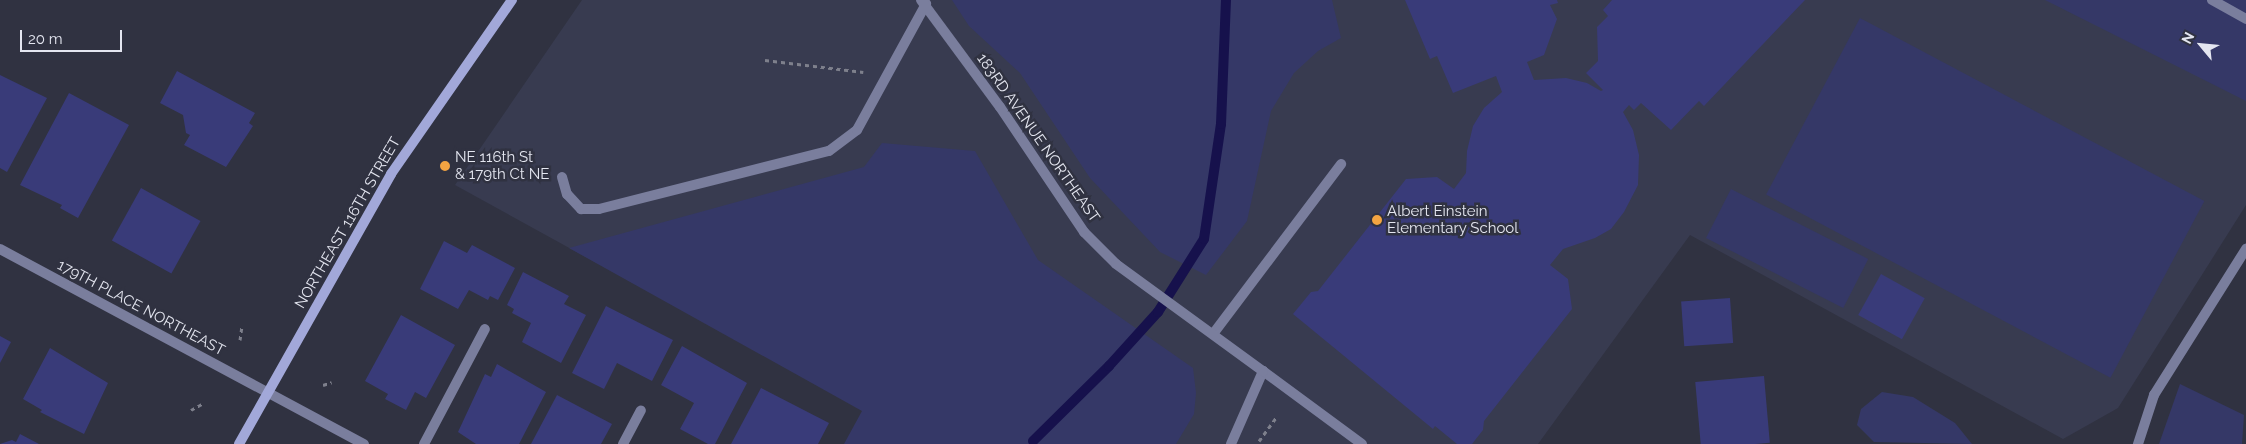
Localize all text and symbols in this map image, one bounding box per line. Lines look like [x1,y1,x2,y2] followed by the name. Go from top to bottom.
[22,20,125,52] scale bar
[2176,20,2226,70] north arrow
[2178,29,2197,46] text: N
[28,30,63,48] text: 20 m
[973,50,1103,226] street label: 183RD AVENUE NORTHEAST
[291,134,405,312] street label: NORTHEAST 116TH STREET
[455,148,549,183] place label: NE 116th St & 179th Ct NE
[439,160,451,172] marker: NE 116th St & 179th Ct NE
[1387,202,1519,237] place label: Albert Einstein Elementary School
[1371,214,1383,226] marker: Albert Einstein Elementary School
[54,256,228,360] street label: 179TH PLACE NORTHEAST

